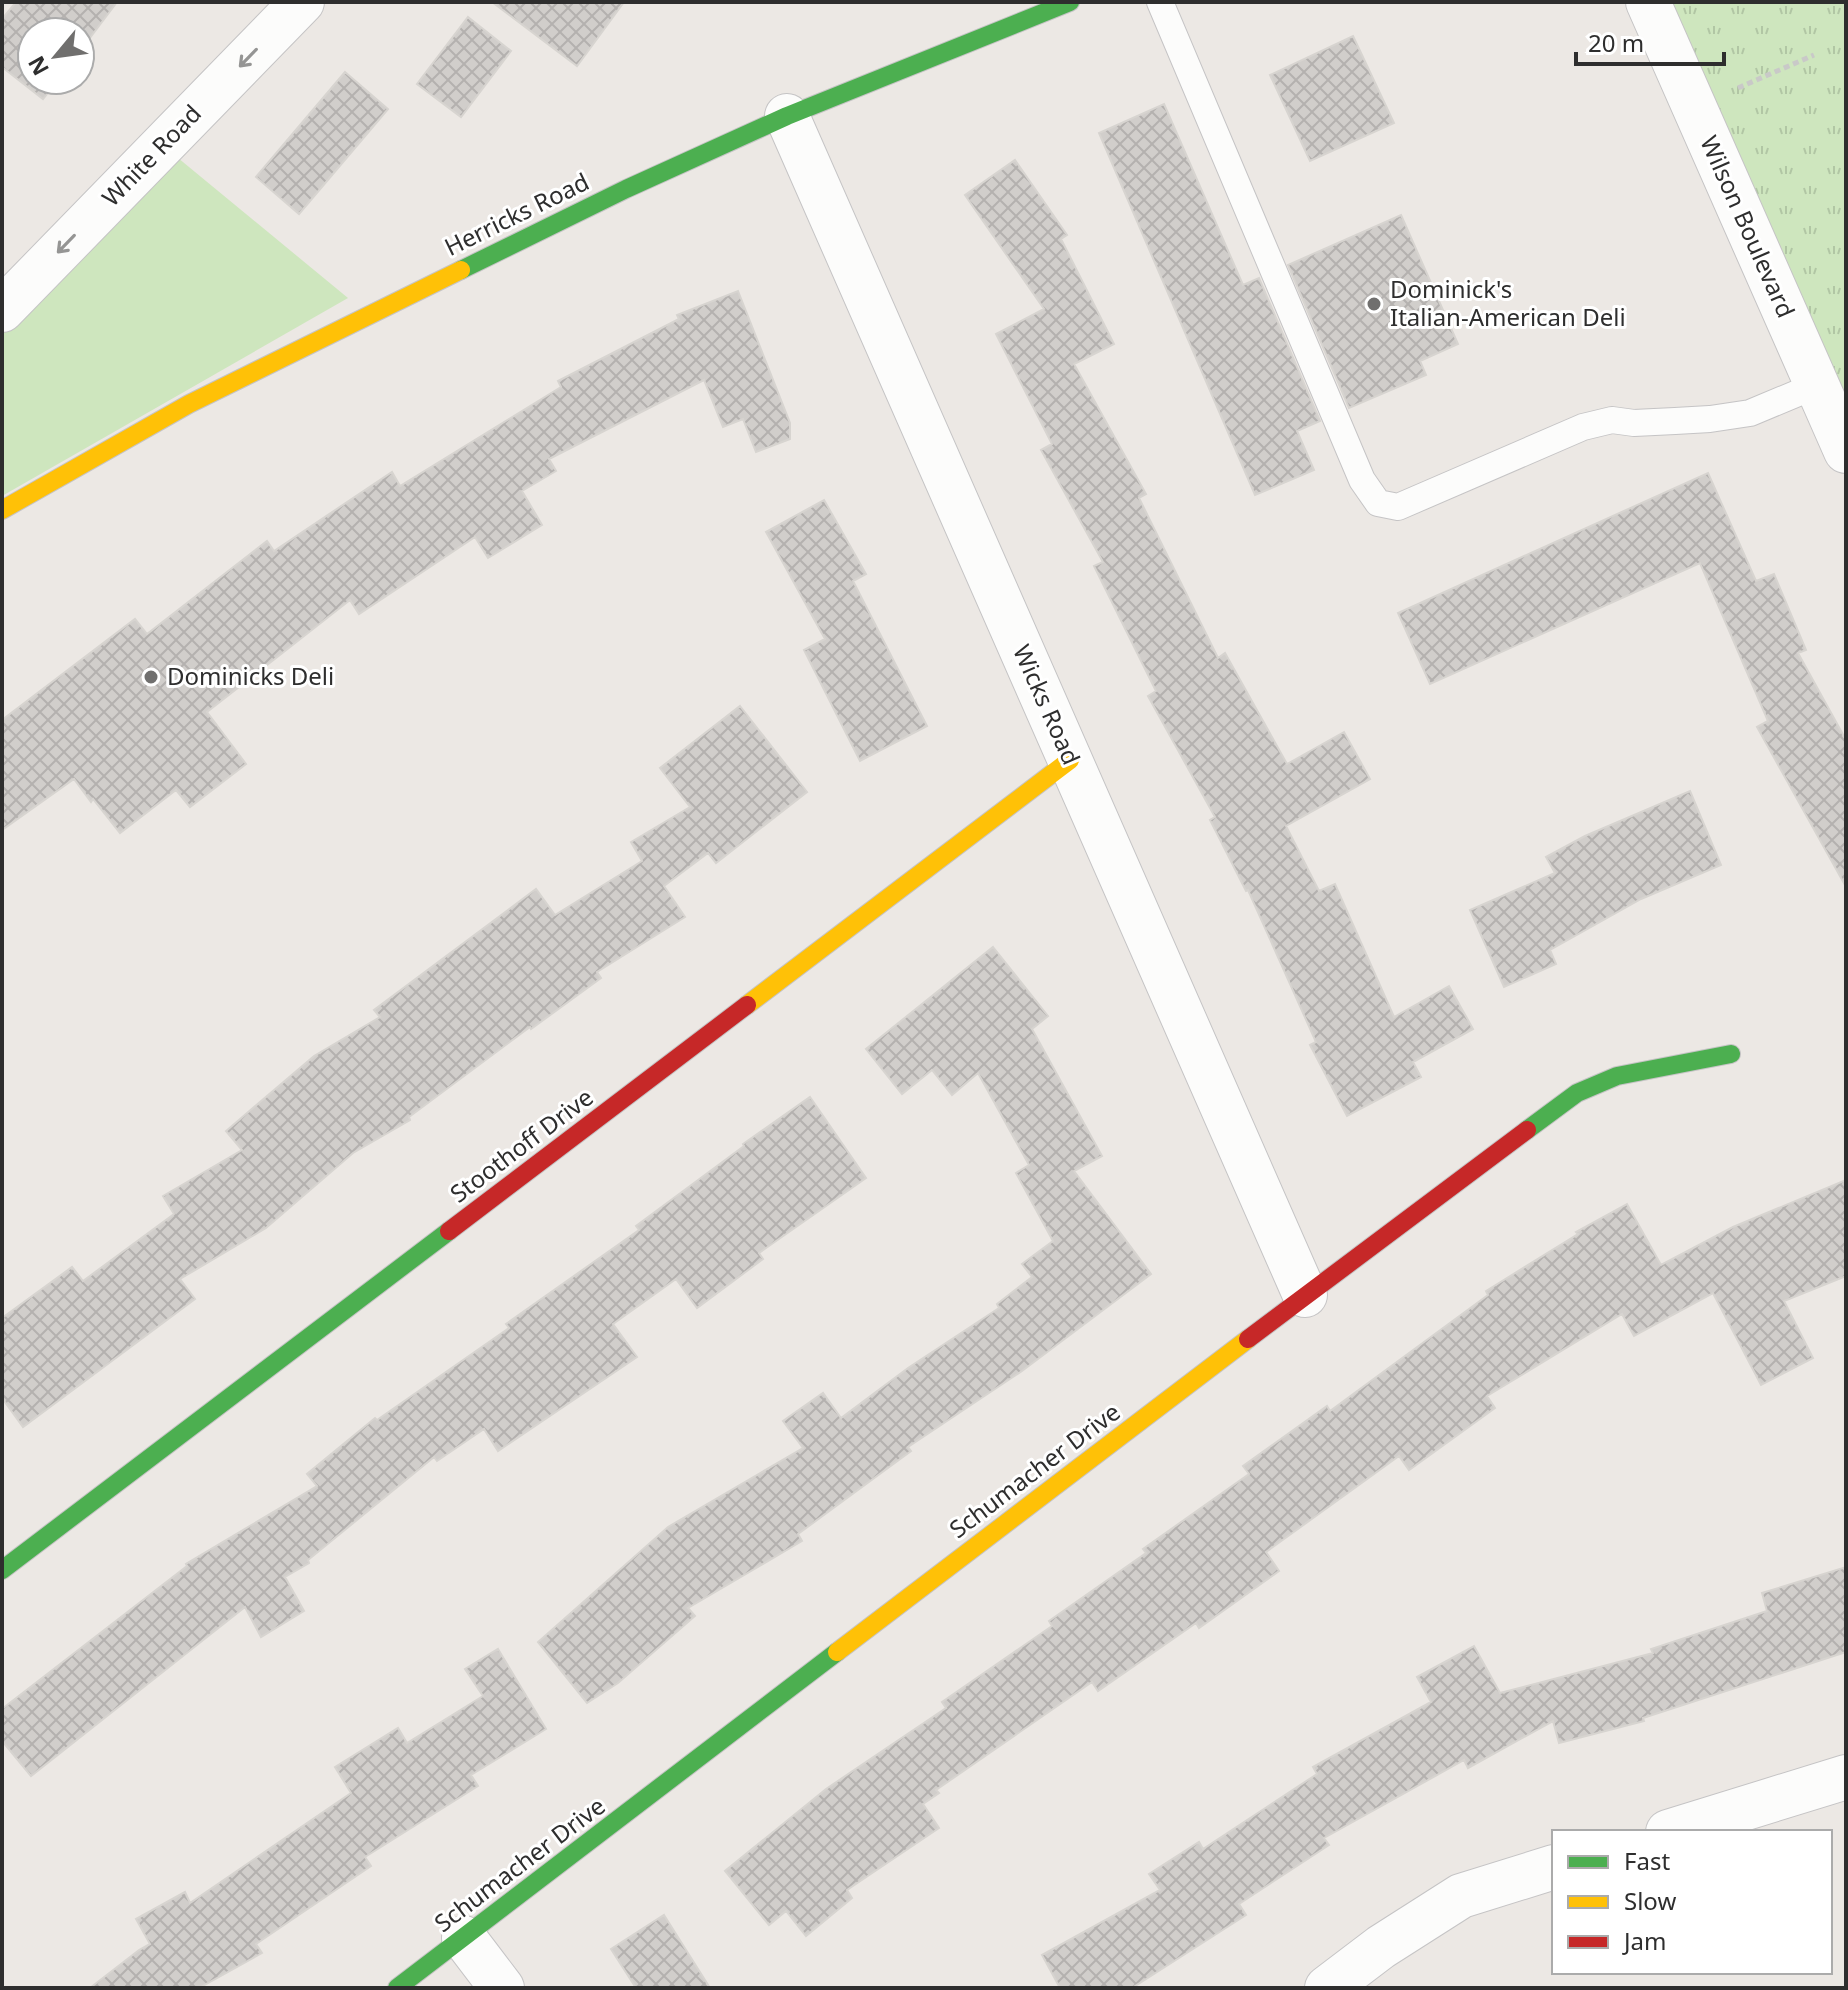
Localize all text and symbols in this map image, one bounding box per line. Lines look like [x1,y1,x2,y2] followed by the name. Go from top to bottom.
[16,16,96,96] north arrow
[1576,16,1724,66] scale bar
[1588,26,1644,59] text: 20 m
[239,48,258,67] one-way arrow
[20,51,55,81] text: N
[94,97,208,213] street label: White Road
[1693,130,1803,323] street label: Wilson Boulevard
[439,164,594,263] street label: Herricks Road
[57,234,76,254] one-way arrow
[1390,272,1626,333] place label: Dominick's Italian-American Deli
[1365,295,1383,313] marker: Dominick's Italian-American Deli
[1006,639,1089,770] street label: Wicks Road
[167,659,334,692] place label: Dominicks Deli
[142,668,160,686] marker: Dominicks Deli
[443,1080,599,1209] street label: Stoothoff Drive
[942,1395,1126,1545] street label: Schumacher Drive
[427,1789,611,1939] street label: Schumacher Drive
[1552,1830,1832,1974] legend
[1624,1844,1670,1877] text: Fast
[1624,1884,1676,1917] text: Slow
[1622,1924,1666,1957] text: Jam

